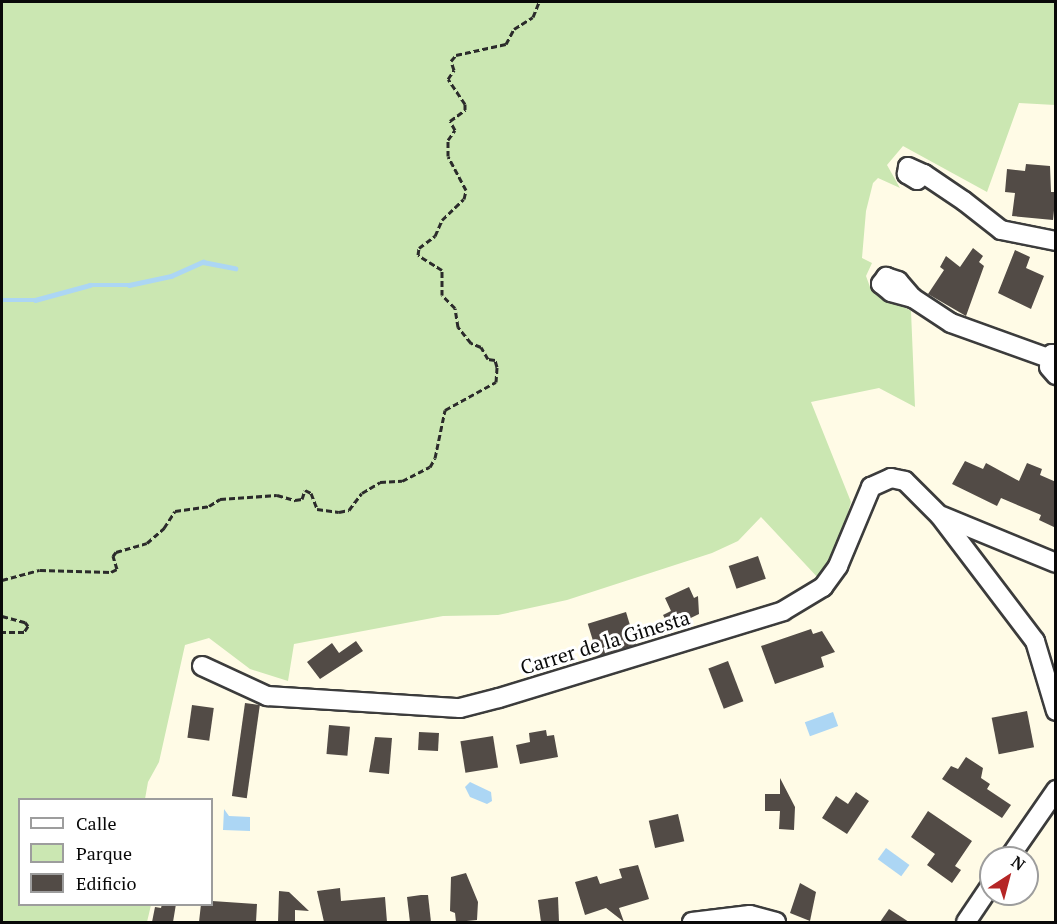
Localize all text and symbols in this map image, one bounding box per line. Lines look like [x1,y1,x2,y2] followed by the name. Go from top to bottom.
[517,605,693,679] street label: Carrer de la Ginesta
[18,798,213,906] legend
[76,811,117,835] text: Calle
[76,841,132,865] text: Parque
[979,846,1039,906] north arrow
[1007,851,1030,876] text: N
[76,871,136,895] text: Edificio

